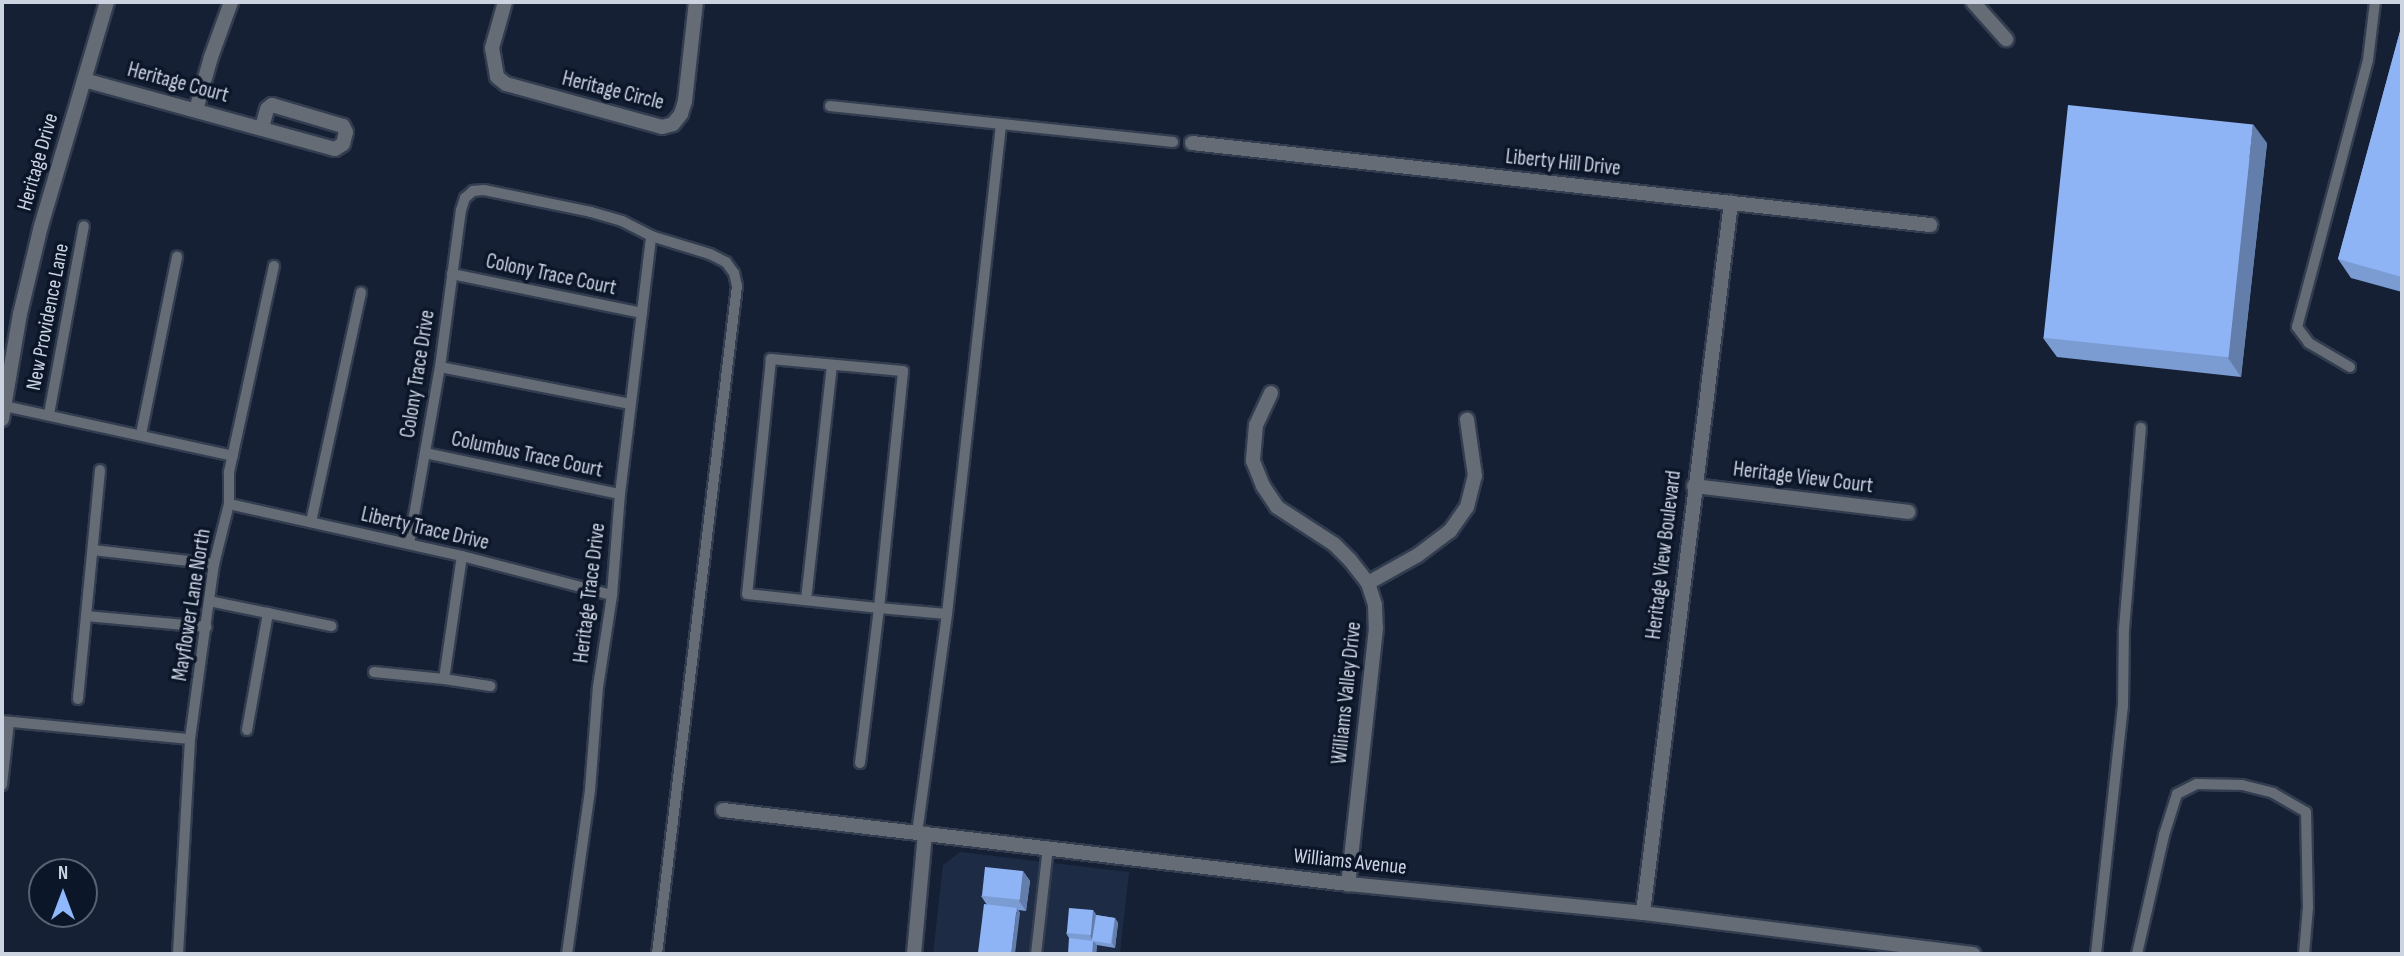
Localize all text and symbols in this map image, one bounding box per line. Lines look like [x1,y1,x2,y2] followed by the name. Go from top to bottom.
[125,57,231,109] street label: Heritage Court
[559,66,667,116] street label: Heritage Circle
[12,110,64,214] street label: Heritage Drive
[1504,144,1622,182] street label: Liberty Hill Drive
[21,242,75,392] street label: New Providence Lane
[483,249,619,301] street label: Colony Trace Court
[395,308,441,440] street label: Colony Trace Drive
[449,427,605,483] street label: Columbus Trace Court
[1732,457,1874,499] street label: Heritage View Court
[1641,469,1687,641] street label: Heritage View Boulevard
[359,502,491,556] street label: Liberty Trace Drive
[569,521,611,665] street label: Heritage Trace Drive
[168,527,216,683] street label: Mayflower Lane North
[1327,620,1367,766] street label: Williams Valley Drive
[1292,844,1408,880] street label: Williams Avenue
[28,858,98,928] north arrow
[58,862,68,885] text: N

